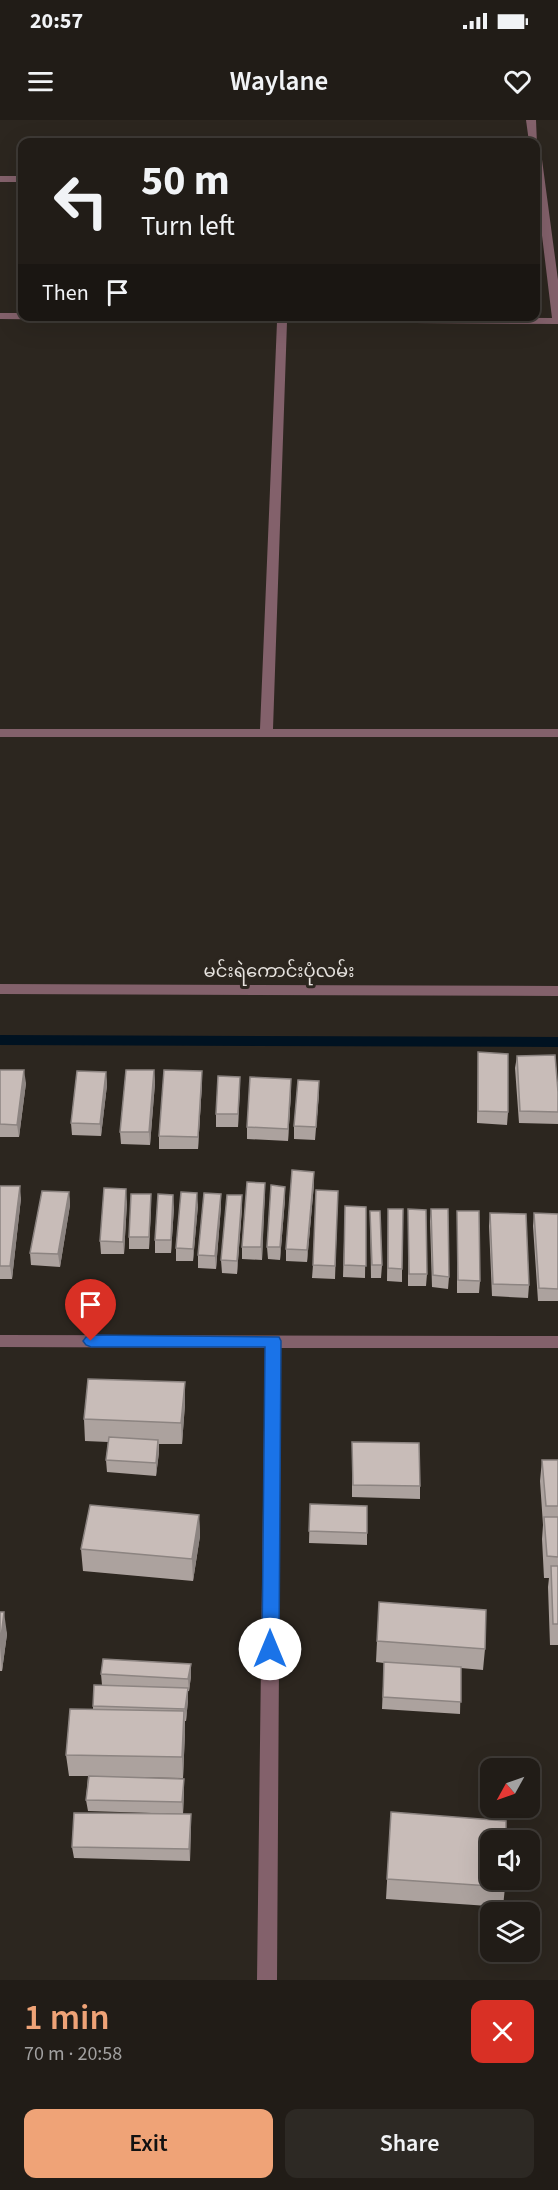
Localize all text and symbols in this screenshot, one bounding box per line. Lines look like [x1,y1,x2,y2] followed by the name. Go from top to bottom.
[30,5,83,37] text: 20:57
[230,62,328,101] text: Waylane
[24,65,57,98] icon: menu
[501,65,534,98] icon: heart
[141,151,230,211] text: 50 m
[42,162,120,240] icon: left
[141,207,235,246] text: Turn left
[101,276,134,309] icon: arrive
[42,277,89,309] text: Then
[204,958,354,986] street label: မင်းရဲကောင်းပုံလမ်း
[65,1279,116,1341] pin
[74,1288,107,1321] icon: arrive
[238,1617,302,1681] position arrow
[480,1758,540,1818] north arrow
[480,1758,540,1962] map controls
[480,1830,540,1890] button: sound
[480,1902,540,1962] button: layers
[24,1992,110,2043] text: 1 min
[471,2000,534,2063] button: close
[24,2040,122,2068] text: 70 m · 20:58
[24,2109,273,2178] button: Exit
[285,2109,534,2178] button: Share

